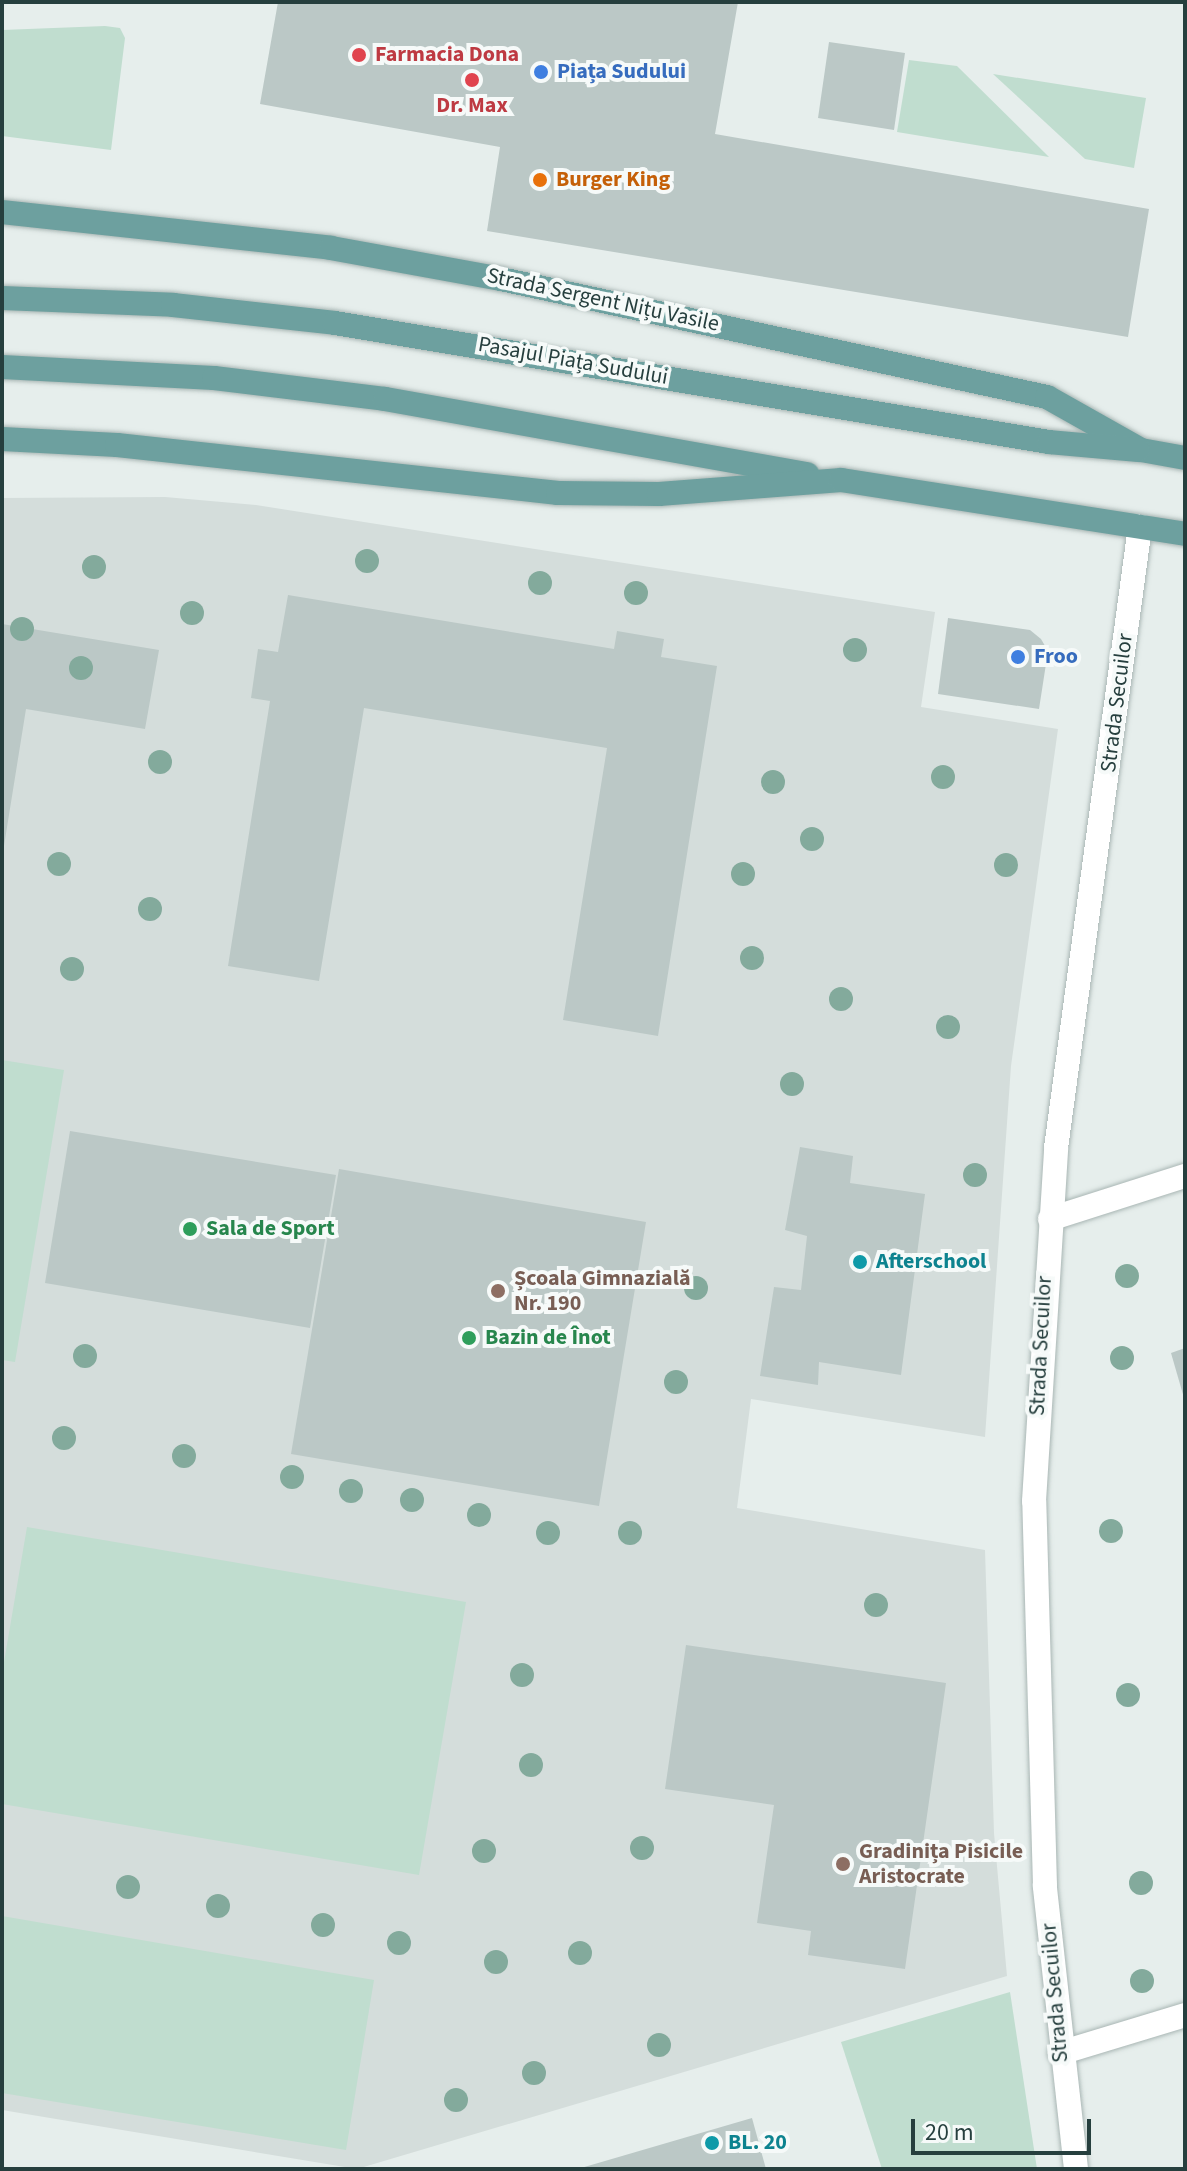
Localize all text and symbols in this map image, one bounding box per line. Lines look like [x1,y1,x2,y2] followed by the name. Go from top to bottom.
[375,42,519,68] place label: Farmacia Dona
[350,46,368,64] marker: Farmacia Dona
[557,59,686,85] place label: Piața Sudului
[532,63,550,81] marker: Piața Sudului
[463,71,481,89] marker: Dr. Max
[436,93,508,119] place label: Dr. Max
[556,167,670,193] place label: Burger King
[531,171,549,189] marker: Burger King
[484,262,722,338] street label: Strada Sergent Nițu Vasile
[476,331,670,391] street label: Pasajul Piața Sudului
[1095,632,1139,774] street label: Strada Secuilor
[1034,644,1078,670] place label: Froo
[1009,648,1027,666] marker: Froo
[206,1216,335,1242] place label: Sala de Sport
[181,1220,199,1238] marker: Sala de Sport
[876,1249,986,1275] place label: Afterschool
[851,1253,869,1271] marker: Afterschool
[514,1265,691,1316] place label: Școala Gimnazială Nr. 190
[1024,1276,1058,1416] street label: Strada Secuilor
[489,1282,507,1300] marker: Școala Gimnazială Nr. 190
[485,1325,611,1351] place label: Bazin de Înot
[460,1329,478,1347] marker: Bazin de Înot
[859,1838,1023,1890] place label: Gradinița Pisicile Aristocrate
[834,1855,852,1873] marker: Gradinița Pisicile Aristocrate
[1036,1922,1074,2064] street label: Strada Secuilor
[915,2103,1095,2153] scale bar
[925,2115,974,2150] text: 20 m
[728,2130,787,2156] place label: BL. 20
[703,2134,721,2152] marker: BL. 20

